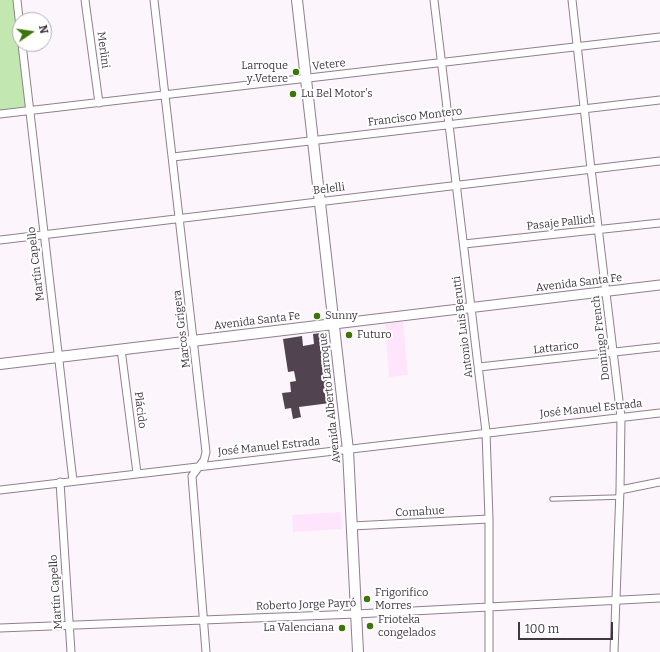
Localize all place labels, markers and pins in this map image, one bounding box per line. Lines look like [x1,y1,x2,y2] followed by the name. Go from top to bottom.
[241,59,288,85] place label: Larroque y Vetere
[291,67,301,77] marker: Larroque y Vetere
[301,87,372,101] place label: Lu Bel Motor's
[288,89,298,99] marker: Lu Bel Motor's
[325,309,358,323] place label: Sunny
[312,311,322,321] marker: Sunny
[357,328,392,342] place label: Futuro
[344,330,354,340] marker: Futuro
[375,586,428,612] place label: Frigorifico Morres
[362,594,372,604] marker: Frigorifico Morres
[378,613,436,639] place label: Frioteka congelados
[263,621,334,635] place label: La Valenciana
[365,621,375,631] marker: Frioteka congelados
[337,623,347,633] marker: La Valenciana

